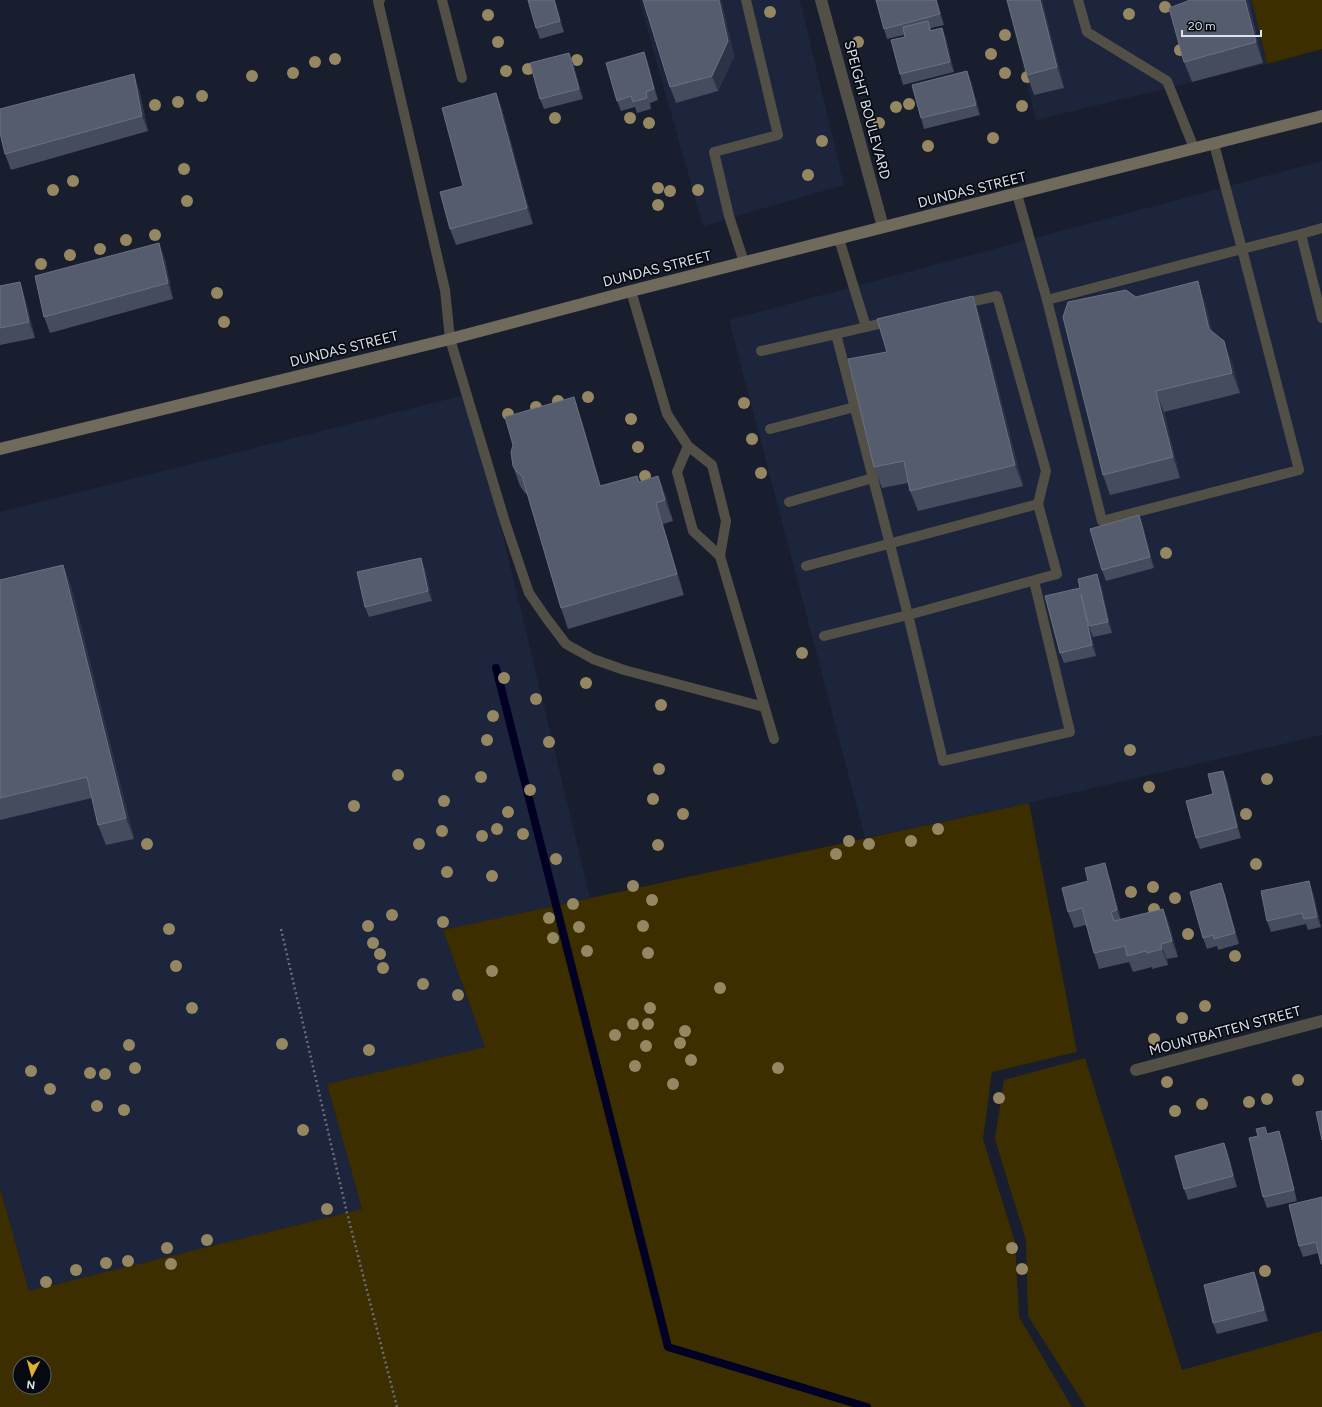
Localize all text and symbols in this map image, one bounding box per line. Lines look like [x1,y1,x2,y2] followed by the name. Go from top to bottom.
[1182,12,1261,38] scale bar
[1188,19,1216,33] text: 20 m
[840,39,894,181] street label: SPEIGHT BOULEVARD
[916,168,1028,212] street label: DUNDAS STREET
[601,247,713,291] street label: DUNDAS STREET
[288,327,400,371] street label: DUNDAS STREET
[1147,1002,1303,1059] street label: MOUNTBATTEN STREET
[12,1355,52,1395] north arrow
[26,1378,36,1391] text: N

